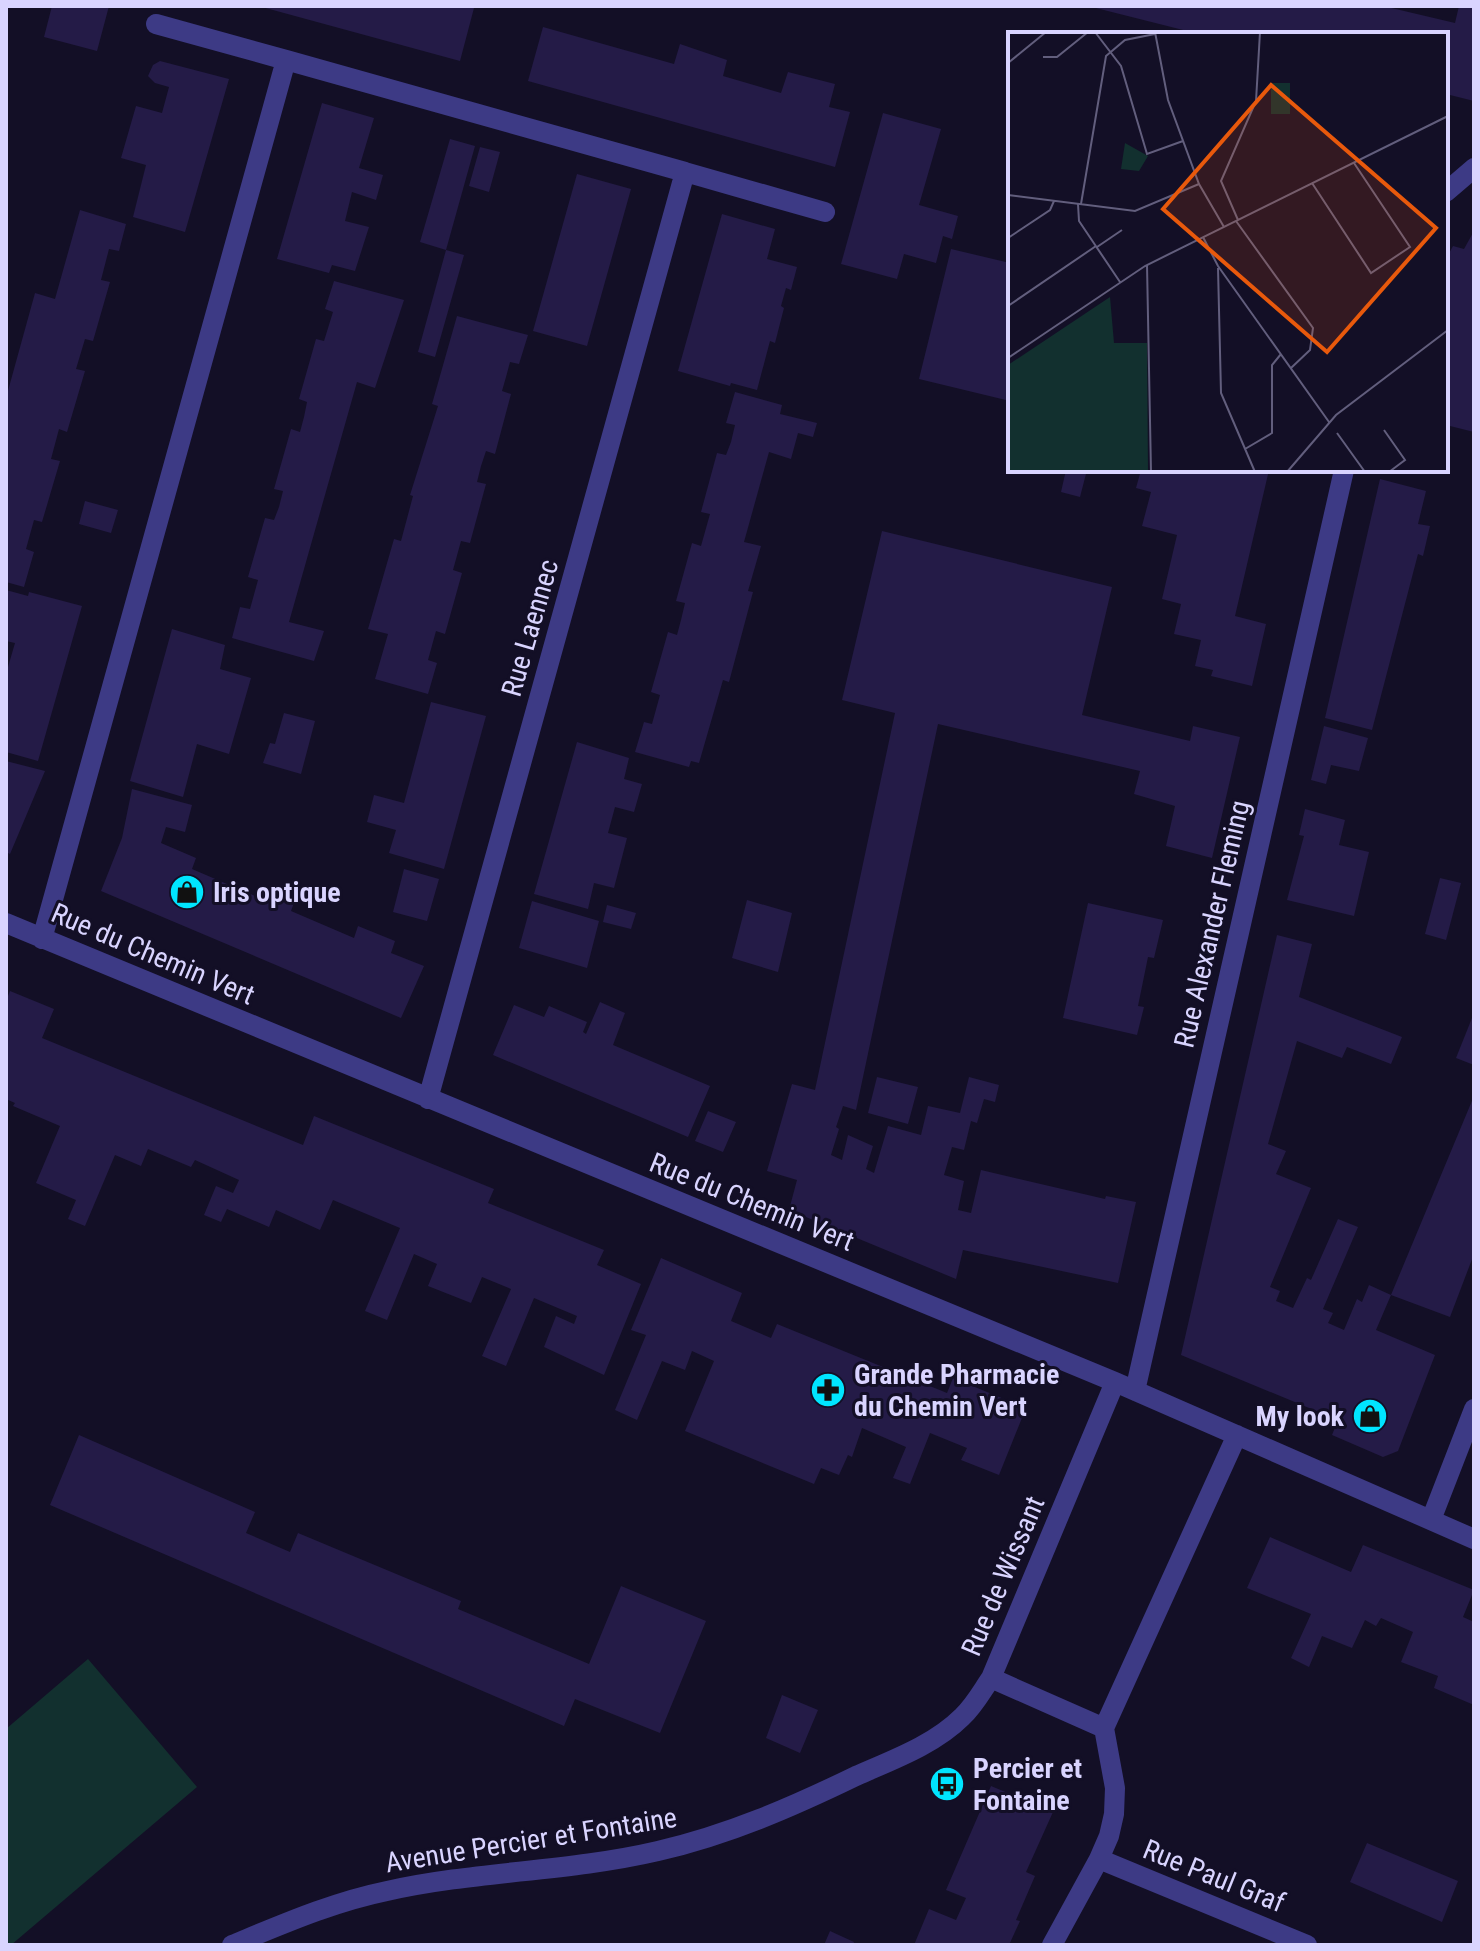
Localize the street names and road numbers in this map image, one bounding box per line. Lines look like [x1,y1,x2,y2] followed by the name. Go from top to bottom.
[495,556,565,700] street label: Rue Laennec
[1167,797,1257,1051] street label: Rue Alexander Fleming
[46,896,260,1012] street label: Rue du Chemin Vert
[645,1146,859,1258] street label: Rue du Chemin Vert
[955,1491,1051,1661] street label: Rue de Wissant
[383,1801,679,1879] street label: Avenue Percier et Fontaine
[1138,1833,1290,1919] street label: Rue Paul Graf

